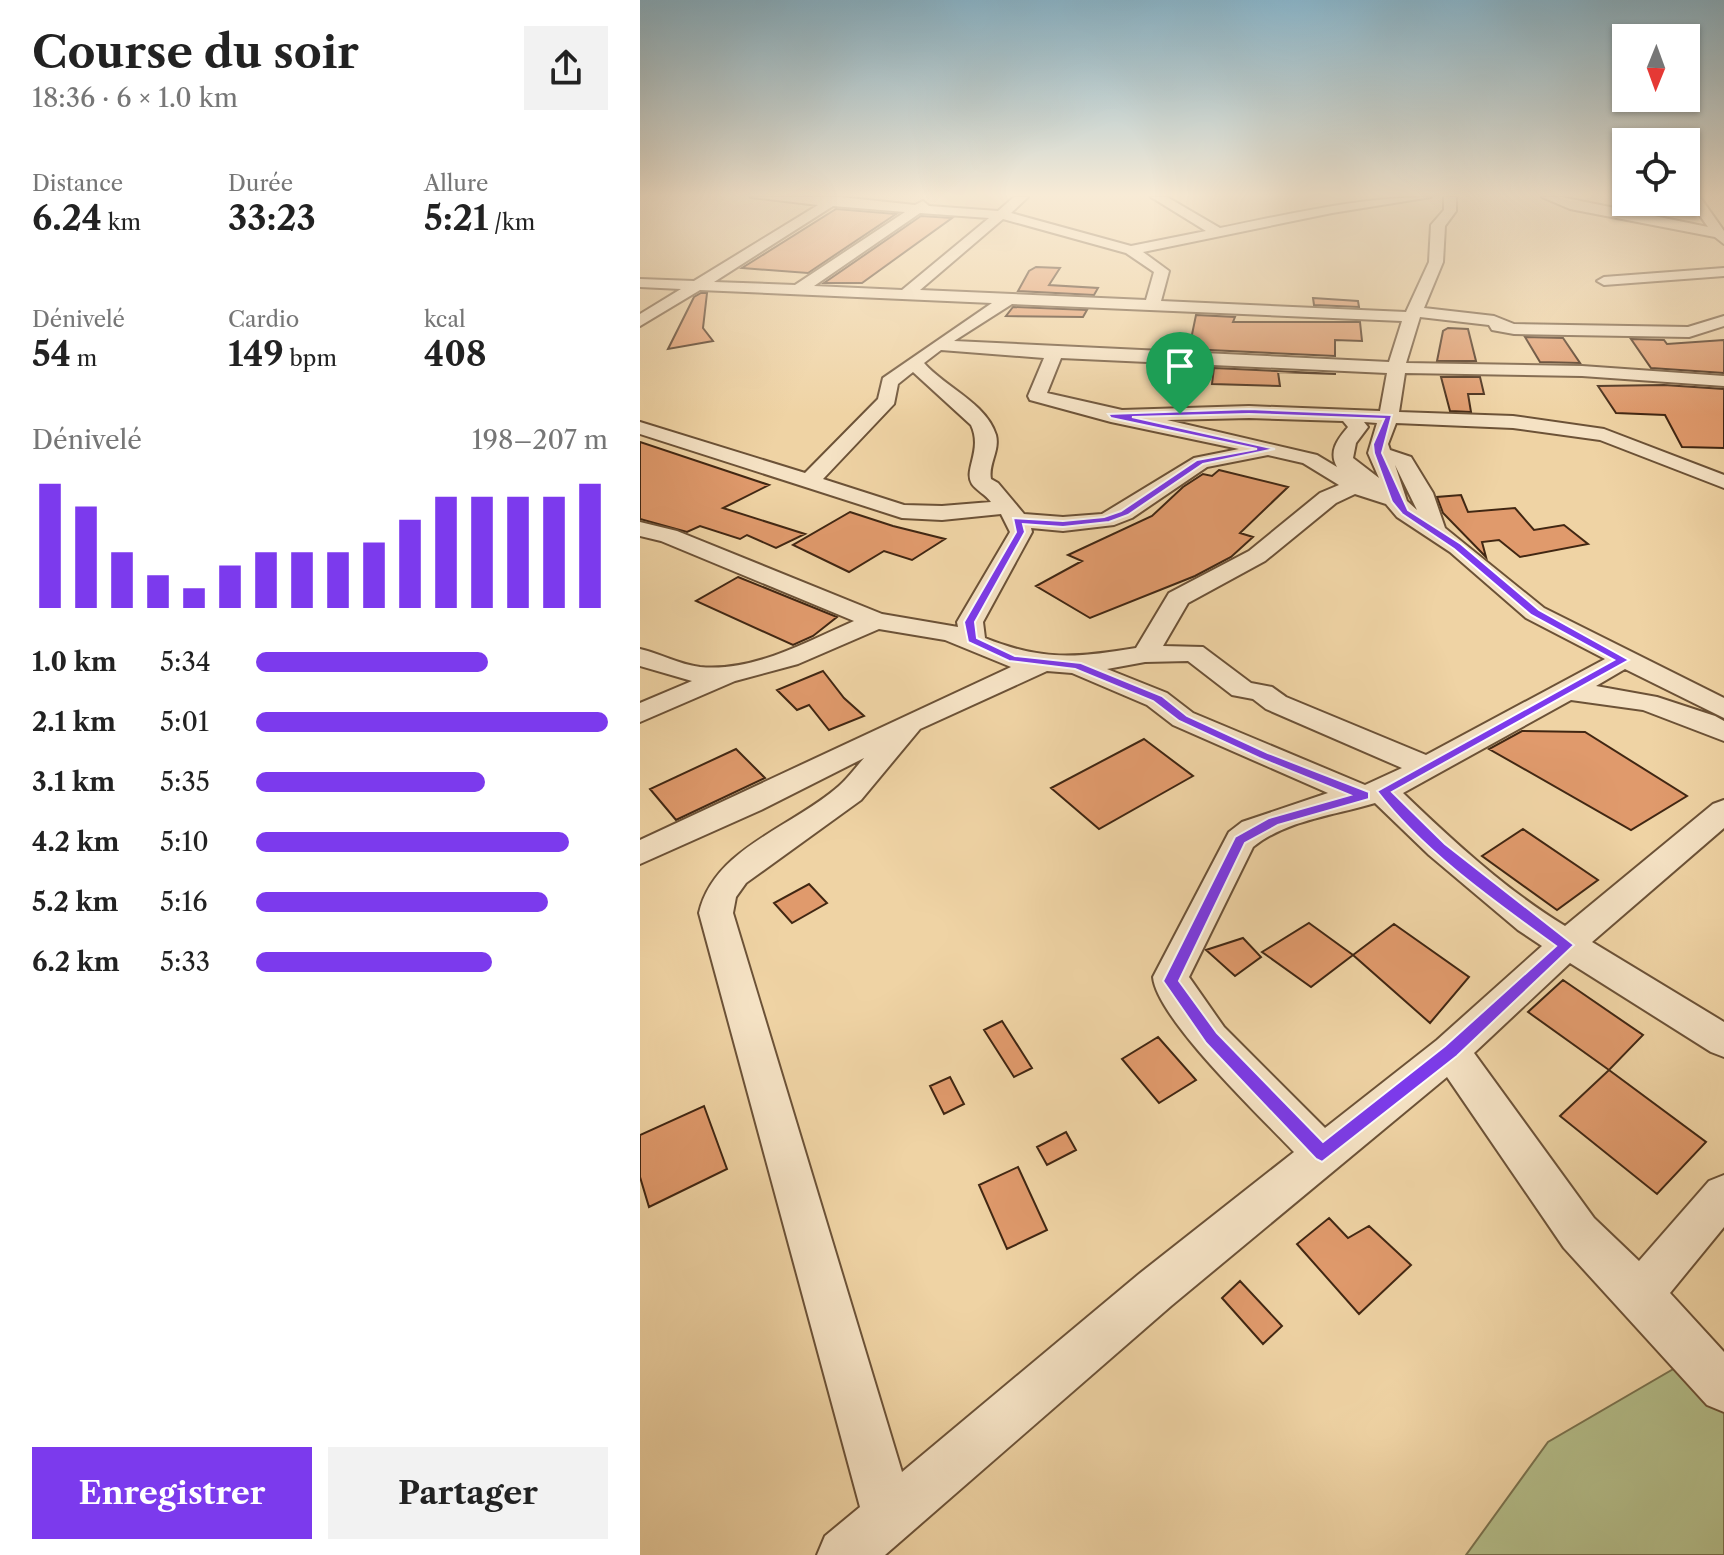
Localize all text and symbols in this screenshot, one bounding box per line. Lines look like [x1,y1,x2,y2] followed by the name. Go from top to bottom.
[1612,24,1700,112] north arrow
[1612,24,1700,216] map controls
[32,25,359,79] text: Course du soir
[524,26,608,110] button: share
[32,82,238,114] text: 18:36 · 6 × 1.0 km
[1612,128,1700,216] button: locate
[32,170,123,197] text: Distance
[228,170,293,197] text: Durée
[424,170,488,197] text: Allure
[32,197,102,239] text: 6.24
[228,197,316,239] text: 33:23
[424,197,488,239] text: 5:21
[102,209,141,236] text: km
[488,209,535,236] text: /km
[32,306,125,333] text: Dénivelé
[228,306,299,333] text: Cardio
[424,306,466,333] text: kcal
[1146,332,1214,414] pin
[32,333,71,375] text: 54
[228,333,284,375] text: 149
[424,333,487,375] text: 408
[1158,344,1202,388] icon: arrive
[71,345,97,372] text: m
[284,345,337,372] text: bpm
[32,424,142,456] text: Dénivelé
[472,424,608,456] text: 198–207 m
[32,646,117,678] text: 1.0 km
[160,646,211,678] text: 5:34
[32,706,116,738] text: 2.1 km
[160,706,209,738] text: 5:01
[32,766,115,798] text: 3.1 km
[160,766,210,798] text: 5:35
[32,826,120,858] text: 4.2 km
[160,826,209,858] text: 5:10
[32,886,118,918] text: 5.2 km
[160,886,208,918] text: 5:16
[32,946,120,978] text: 6.2 km
[160,946,210,978] text: 5:33
[32,1447,312,1539] button: Enregistrer
[328,1447,608,1539] button: Partager

